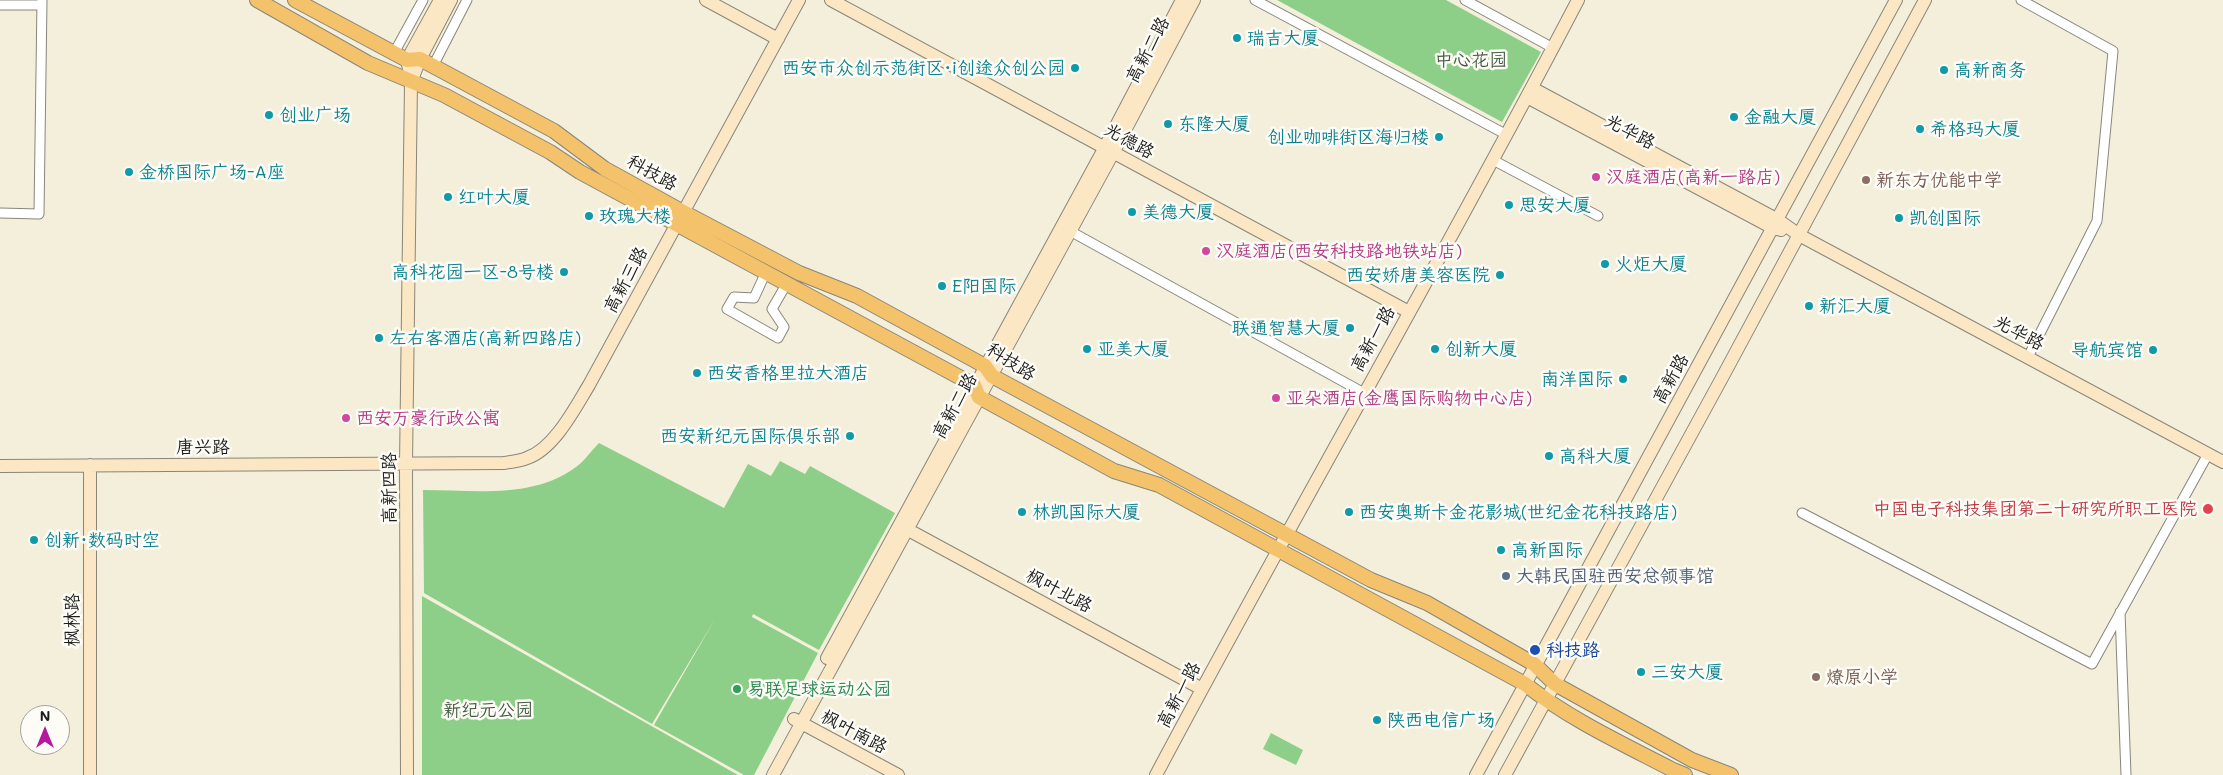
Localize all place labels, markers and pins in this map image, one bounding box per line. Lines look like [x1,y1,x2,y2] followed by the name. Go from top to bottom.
[1247,27,1319,49] place label: 瑞吉大厦
[1231,32,1243,44] marker: 瑞吉大厦
[782,57,1065,79] place label: 西安市众创示范街区·i创途众创公园
[1954,59,2026,81] place label: 高新商务
[1069,62,1081,74] marker: 西安市众创示范街区·i创途众创公园
[1938,64,1950,76] marker: 高新商务
[279,104,351,126] place label: 创业广场
[1744,106,1816,128] place label: 金融大厦
[263,109,275,121] marker: 创业广场
[1728,111,1740,123] marker: 金融大厦
[1178,113,1250,135] place label: 东隆大厦
[1162,118,1174,130] marker: 东隆大厦
[1930,118,2020,140] place label: 希格玛大厦
[1914,123,1926,135] marker: 希格玛大厦
[1267,126,1429,148] place label: 创业咖啡街区海归楼
[1433,131,1445,143] marker: 创业咖啡街区海归楼
[139,161,285,183] place label: 金桥国际广场-A座
[123,166,135,178] marker: 金桥国际广场-A座
[1606,166,1780,188] place label: 汉庭酒店(高新一路店)
[1876,169,2002,191] place label: 新东方优能中学
[1590,171,1602,183] marker: 汉庭酒店(高新一路店)
[1860,174,1872,186] marker: 新东方优能中学
[458,186,530,208] place label: 红叶大厦
[442,191,454,203] marker: 红叶大厦
[1519,194,1591,216] place label: 思安大厦
[1503,199,1515,211] marker: 思安大厦
[1142,201,1214,223] place label: 美德大厦
[599,205,671,227] place label: 玫瑰大楼
[1126,206,1138,218] marker: 美德大厦
[1909,207,1981,229] place label: 凯创国际
[583,210,595,222] marker: 玫瑰大楼
[1893,212,1905,224] marker: 凯创国际
[1216,240,1462,262] place label: 汉庭酒店(西安科技路地铁站店)
[1200,245,1212,257] marker: 汉庭酒店(西安科技路地铁站店)
[1615,253,1687,275] place label: 火炬大厦
[1599,258,1611,270] marker: 火炬大厦
[392,261,554,283] place label: 高科花园一区-8号楼
[1346,264,1490,286] place label: 西安娇唐美容医院
[558,266,570,278] marker: 高科花园一区-8号楼
[1494,269,1506,281] marker: 西安娇唐美容医院
[952,275,1016,297] place label: E阳国际
[936,280,948,292] marker: E阳国际
[1819,295,1891,317] place label: 新汇大厦
[1803,300,1815,312] marker: 新汇大厦
[1232,317,1340,339] place label: 联通智慧大厦
[1344,322,1356,334] marker: 联通智慧大厦
[389,327,581,349] place label: 左右客酒店(高新四路店)
[373,332,385,344] marker: 左右客酒店(高新四路店)
[1097,338,1169,360] place label: 亚美大厦
[1445,338,1517,360] place label: 创新大厦
[2071,339,2143,361] place label: 导航宾馆
[1081,343,1093,355] marker: 亚美大厦
[1429,343,1441,355] marker: 创新大厦
[2147,344,2159,356] marker: 导航宾馆
[707,362,869,384] place label: 西安香格里拉大酒店
[691,367,703,379] marker: 西安香格里拉大酒店
[1541,368,1613,390] place label: 南洋国际
[1617,373,1629,385] marker: 南洋国际
[1286,387,1532,409] place label: 亚朵酒店(金鹰国际购物中心店)
[1270,392,1282,404] marker: 亚朵酒店(金鹰国际购物中心店)
[356,407,500,429] place label: 西安万豪行政公寓
[340,412,352,424] marker: 西安万豪行政公寓
[660,425,840,447] place label: 西安新纪元国际俱乐部
[844,430,856,442] marker: 西安新纪元国际俱乐部
[1559,445,1631,467] place label: 高科大厦
[1543,450,1555,462] marker: 高科大厦
[1873,498,2197,520] place label: 中国电子科技集团第二十研究所职工医院
[1032,501,1140,523] place label: 林凯国际大厦
[1359,501,1677,523] place label: 西安奥斯卡金花影城(世纪金花科技路店)
[2201,502,2215,516] marker: 中国电子科技集团第二十研究所职工医院
[1016,506,1028,518] marker: 林凯国际大厦
[1343,506,1355,518] marker: 西安奥斯卡金花影城(世纪金花科技路店)
[44,529,160,551] place label: 创新·数码时空
[28,534,40,546] marker: 创新·数码时空
[1511,539,1583,561] place label: 高新国际
[1495,544,1507,556] marker: 高新国际
[1516,565,1714,587] place label: 大韩民国驻西安总领事馆
[1500,570,1512,582] marker: 大韩民国驻西安总领事馆
[1546,639,1600,661] place label: 科技路
[1528,643,1542,657] marker: 科技路
[1651,661,1723,683] place label: 三安大厦
[1635,666,1647,678] marker: 三安大厦
[1826,666,1898,688] place label: 燎原小学
[1810,671,1822,683] marker: 燎原小学
[747,678,891,700] place label: 易联足球运动公园
[731,683,743,695] marker: 易联足球运动公园
[1387,709,1495,731] place label: 陕西电信广场
[1371,714,1383,726] marker: 陕西电信广场

